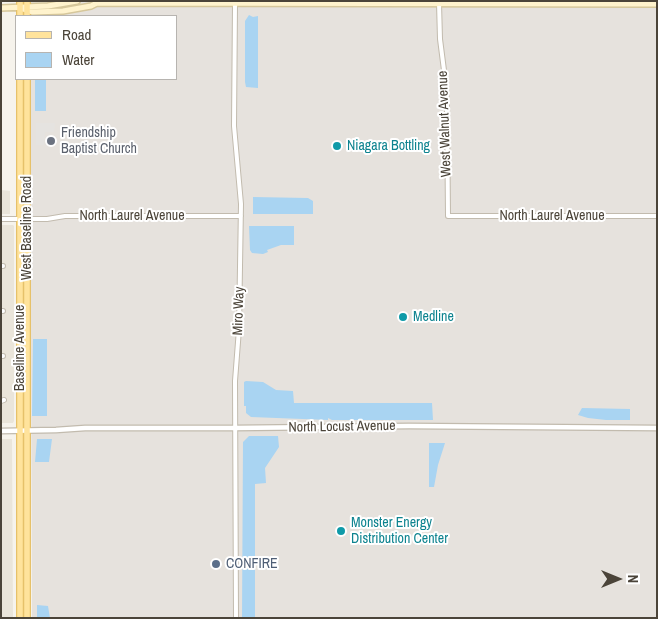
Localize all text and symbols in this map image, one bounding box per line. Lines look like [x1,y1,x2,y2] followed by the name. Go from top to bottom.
[15,15,178,80] legend
[62,24,91,45] text: Road
[62,49,94,70] text: Water
[435,71,455,177] street label: West Walnut Avenue
[61,125,137,158] place label: Friendship Baptist Church
[45,135,57,147] marker: Friendship Baptist Church
[347,138,430,154] place label: Niagara Bottling
[331,140,343,152] marker: Niagara Bottling
[19,176,35,280] street label: West Baseline Road
[79,208,185,224] street label: North Laurel Avenue
[499,208,605,224] street label: North Laurel Avenue
[230,286,248,336] street label: Miro Way
[12,305,28,391] street label: Baseline Avenue
[413,309,454,325] place label: Medline
[397,311,409,323] marker: Medline
[288,418,396,436] street label: North Locust Avenue
[351,515,448,548] place label: Monster Energy Distribution Center
[335,525,347,537] marker: Monster Energy Distribution Center
[593,554,643,604] north arrow
[226,556,278,572] place label: CONFIRE
[210,558,222,570] marker: CONFIRE
[624,575,642,583] text: N

